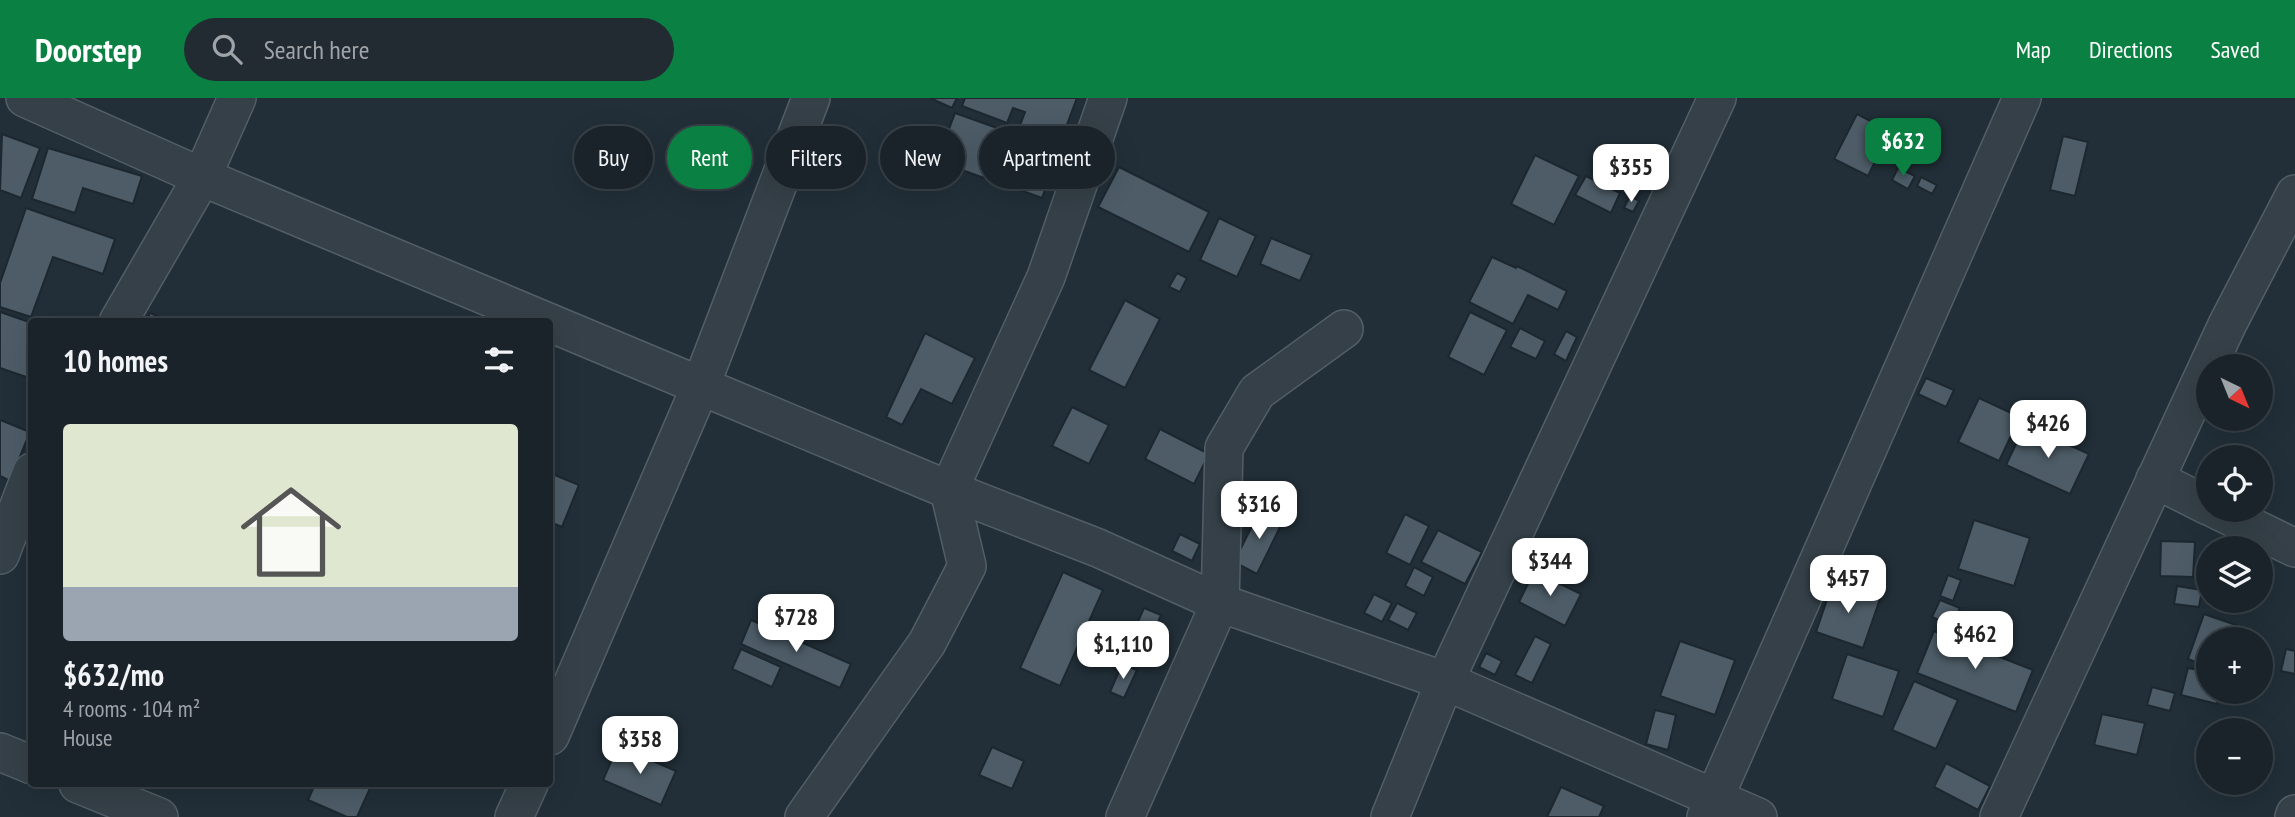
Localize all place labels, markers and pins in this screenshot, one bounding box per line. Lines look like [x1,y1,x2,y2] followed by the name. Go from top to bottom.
[1862,118,1944,178] pin: $632
[1590,144,1672,204] pin: $355
[2007,400,2089,460] pin: $426
[1218,482,1300,541] pin: $316
[1509,538,1591,598] pin: $344
[1807,556,1889,615] pin: $457
[755,594,837,654] pin: $728
[1934,612,2016,671] pin: $462
[1066,622,1180,681] pin: $1,110
[599,716,681,776] pin: $358

